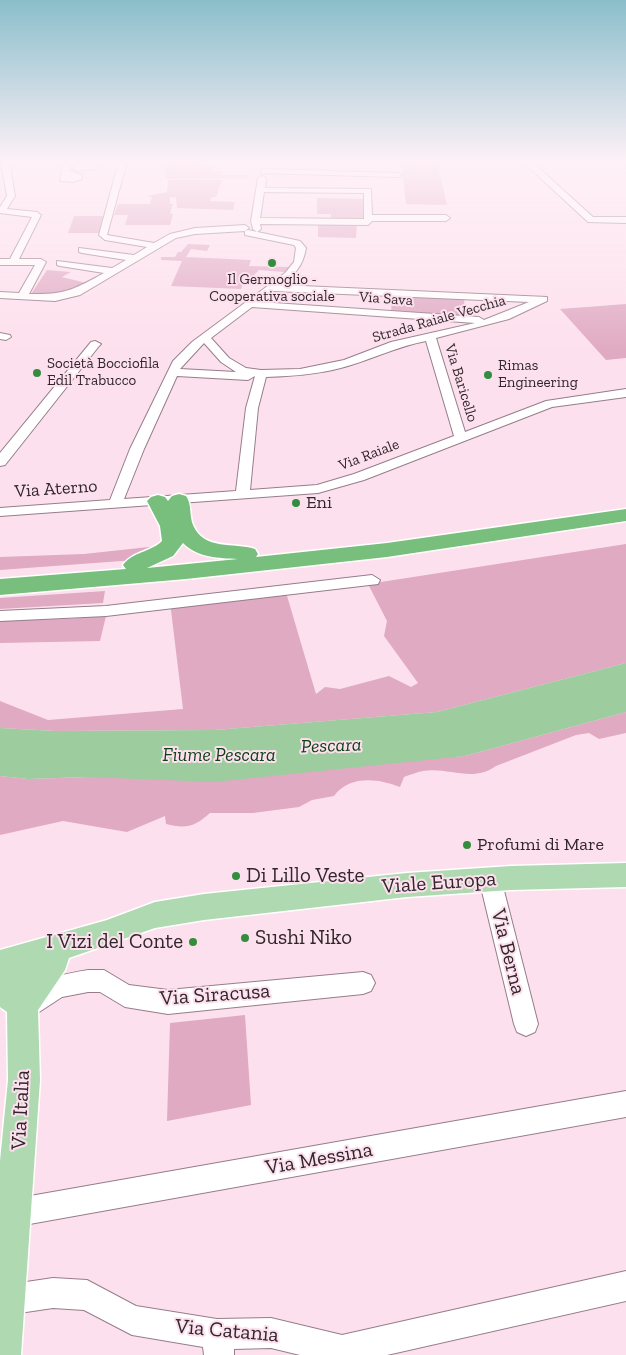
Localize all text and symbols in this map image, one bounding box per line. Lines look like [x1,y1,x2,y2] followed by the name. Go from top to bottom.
[266,257,278,269] marker: Il Germoglio - Cooperativa sociale
[209,271,335,306] place label: Il Germoglio - Cooperativa sociale
[358,288,414,310] street label: Via Sava
[370,291,508,347] street label: Strada Raiale Vecchia
[441,342,481,424] street label: Via Baricello
[47,355,159,390] place label: Società Bocciofila Edil Trabucco
[498,357,578,392] place label: Rimas Engineering
[31,367,43,379] marker: Società Bocciofila Edil Trabucco
[482,369,494,381] marker: Rimas Engineering
[336,435,402,475] street label: Via Raiale
[14,475,98,503] street label: Via Aterno
[306,492,332,514] place label: Eni
[290,497,302,509] marker: Eni
[300,734,362,758] water label: Pescara
[162,745,276,767] water label: Fiume Pescara
[477,834,604,856] place label: Profumi di Mare
[461,839,473,851] marker: Profumi di Mare
[246,863,364,889] place label: Di Lillo Veste
[381,866,497,900] street label: Viale Europa
[230,870,242,882] marker: Di Lillo Veste
[485,906,531,998] street label: Via Berna
[255,925,352,951] place label: Sushi Niko
[46,929,183,955] place label: I Vizi del Conte
[239,932,251,944] marker: Sushi Niko
[187,936,199,948] marker: I Vizi del Conte
[159,979,271,1011] street label: Via Siracusa
[6,1069,36,1151] street label: Via Italia
[263,1137,375,1181] street label: Via Messina
[174,1314,280,1348] street label: Via Catania

